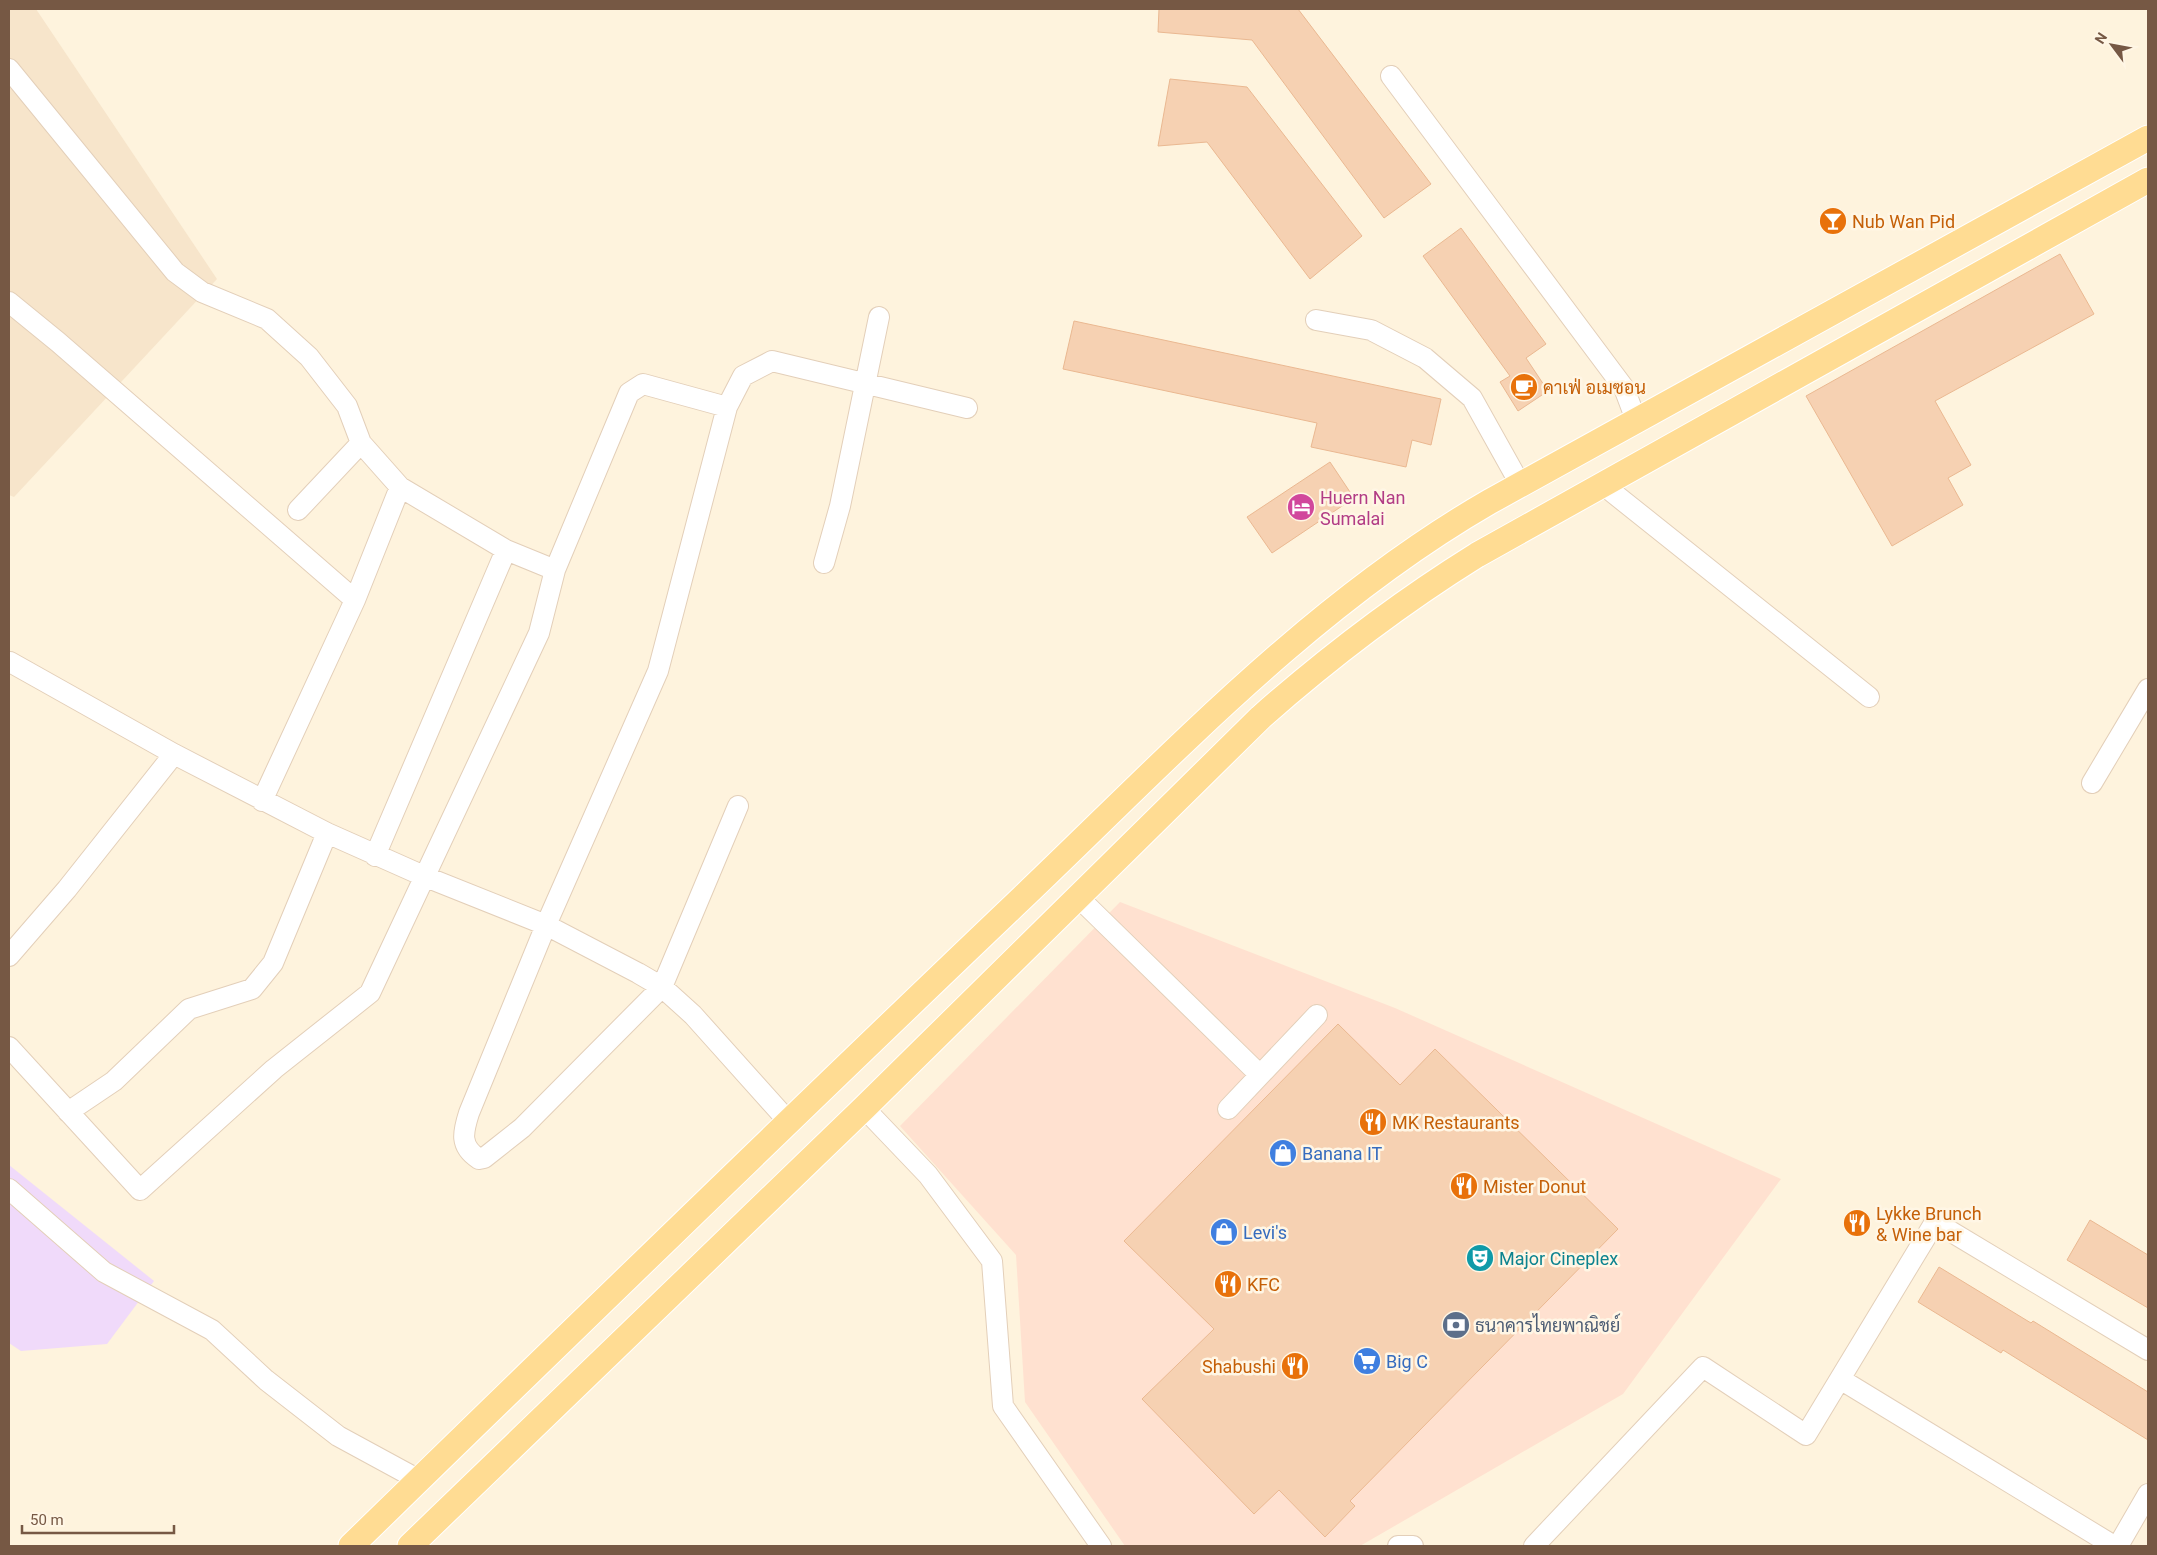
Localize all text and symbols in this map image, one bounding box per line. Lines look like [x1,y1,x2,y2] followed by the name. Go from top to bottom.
[2087,20,2137,70] north arrow
[2092,30,2110,47] text: N
[1818,206,1848,236] bar icon: Nub Wan Pid
[1852,211,1955,232] place label: Nub Wan Pid
[1509,372,1539,402] cafe icon: คาเฟ่ อเมซอน
[1543,377,1646,398] place label: คาเฟ่ อเมซอน
[1320,487,1405,529] place label: Huern Nan Sumalai
[1286,492,1316,522] hotel icon: Huern Nan Sumalai
[1358,1107,1388,1137] restaurant icon: MK Restaurants
[1392,1112,1520,1133] place label: MK Restaurants
[1268,1138,1298,1168] shop icon: Banana IT
[1302,1143,1383,1164] place label: Banana IT
[1449,1171,1479,1201] restaurant icon: Mister Donut
[1483,1176,1586,1197] place label: Mister Donut
[1876,1203,1982,1245] place label: Lykke Brunch & Wine bar
[1842,1208,1872,1238] restaurant icon: Lykke Brunch & Wine bar
[1209,1217,1239,1247] shop icon: Levi's
[1243,1222,1287,1243] place label: Levi's
[1465,1243,1495,1273] theatre icon: Major Cineplex
[1499,1248,1618,1269] place label: Major Cineplex
[1213,1269,1243,1299] restaurant icon: KFC
[1247,1274,1280,1295] place label: KFC
[1441,1310,1471,1340] bank icon: ธนาคารไทยพาณิชย์
[1475,1313,1620,1336] place label: ธนาคารไทยพาณิชย์
[1352,1346,1382,1376] supermarket icon: Big C
[1280,1351,1310,1381] restaurant icon: Shabushi
[1386,1351,1428,1372] place label: Big C
[1202,1356,1276,1377] place label: Shabushi
[22,1502,175,1534] scale bar
[30,1511,64,1529] text: 50 m

